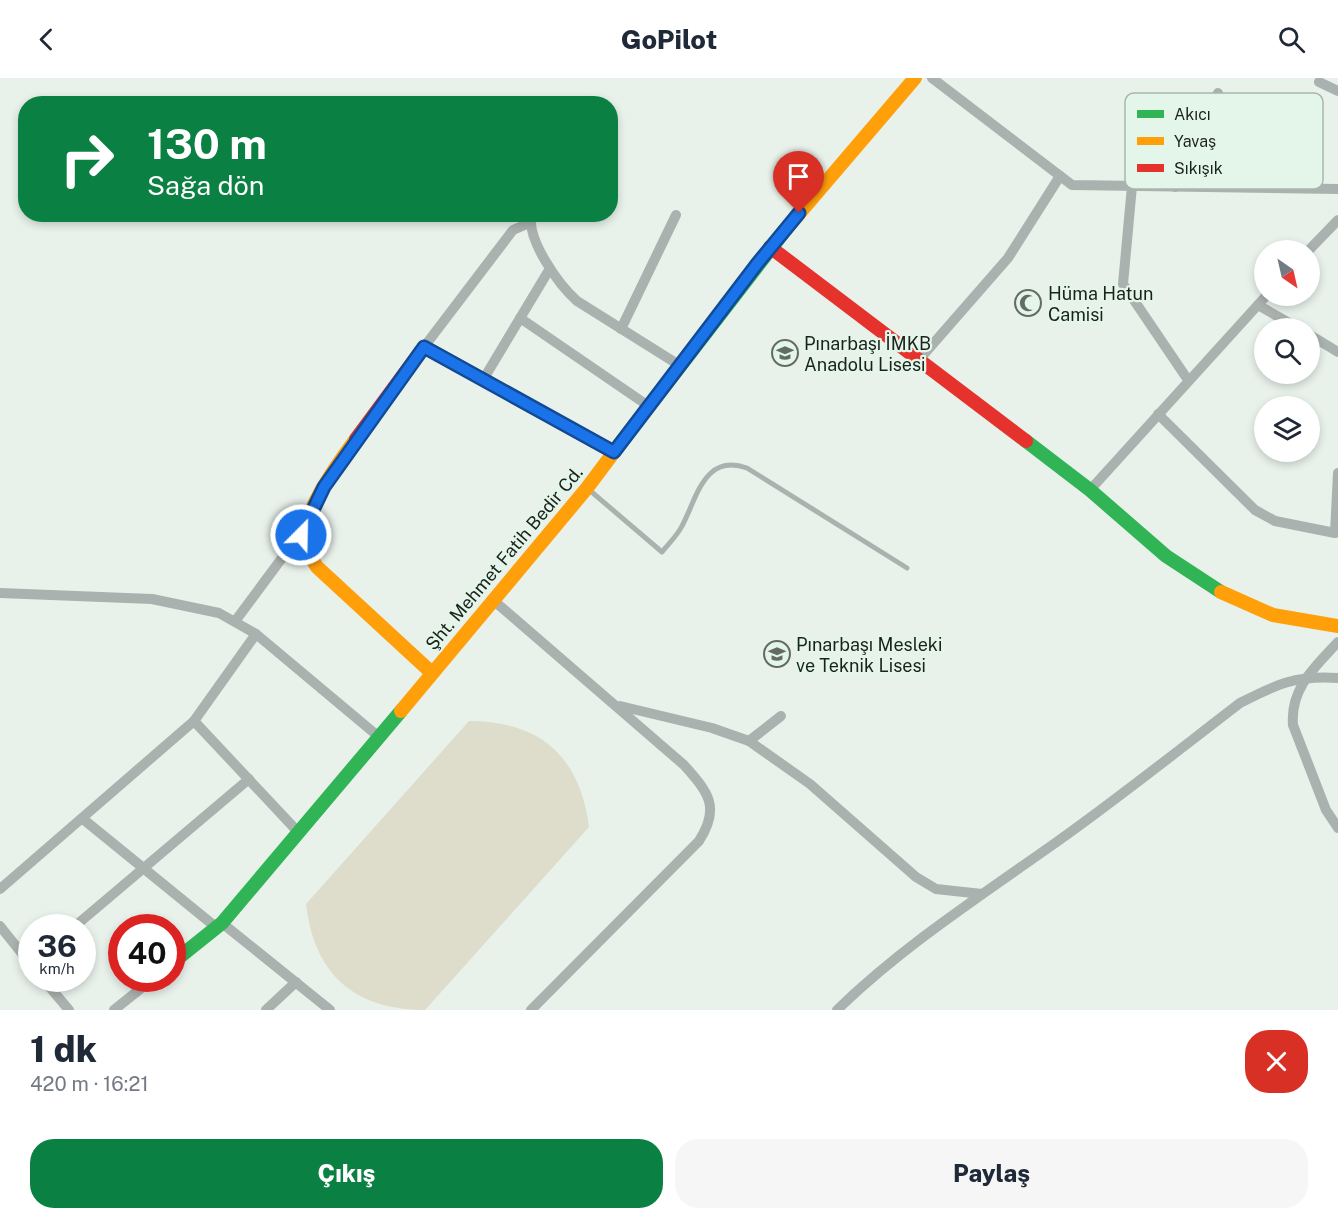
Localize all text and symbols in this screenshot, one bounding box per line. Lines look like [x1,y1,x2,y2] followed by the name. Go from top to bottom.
[30,23,63,56] icon: back
[621,23,717,55] text: GoPilot
[1275,23,1308,56] icon: search
[1125,93,1323,189] legend
[1174,105,1211,124] text: Akıcı
[147,119,267,168] text: 130 m
[48,120,126,198] icon: right
[1174,132,1216,151] text: Yavaş
[773,151,824,213] pin
[1174,159,1223,178] text: Sıkışık
[782,160,815,193] icon: arrive
[147,169,264,201] text: Sağa dön
[1254,240,1320,306] north arrow
[1254,240,1320,462] map controls
[1048,283,1153,325] place label: Hüma Hatun Camisi
[1013,288,1043,318] mosque icon: Hüma Hatun Camisi
[1254,318,1320,384] button: search
[804,332,931,375] place label: Pınarbaşı İMKB Anadolu Lisesi
[770,338,800,368] school or university icon: Pınarbaşı İMKB Anadolu Lisesi
[1254,396,1320,462] button: layers
[421,462,587,654] street label: Şht. Mehmet Fatih Bedir Cd.
[269,503,333,567] position arrow
[796,634,942,676] place label: Pınarbaşı Mesleki ve Teknik Lisesi
[762,639,792,669] school or university icon: Pınarbaşı Mesleki ve Teknik Lisesi
[108,914,186,992] speed limit sign: 40
[37,928,77,964] text: 36
[39,960,75,977] text: km/h
[30,1028,97,1070] text: 1 dk
[1245,1030,1308,1093] button: close
[30,1072,149,1096] text: 420 m · 16:21
[30,1139,663,1208] button: Çıkış
[675,1139,1308,1208] button: Paylaş

